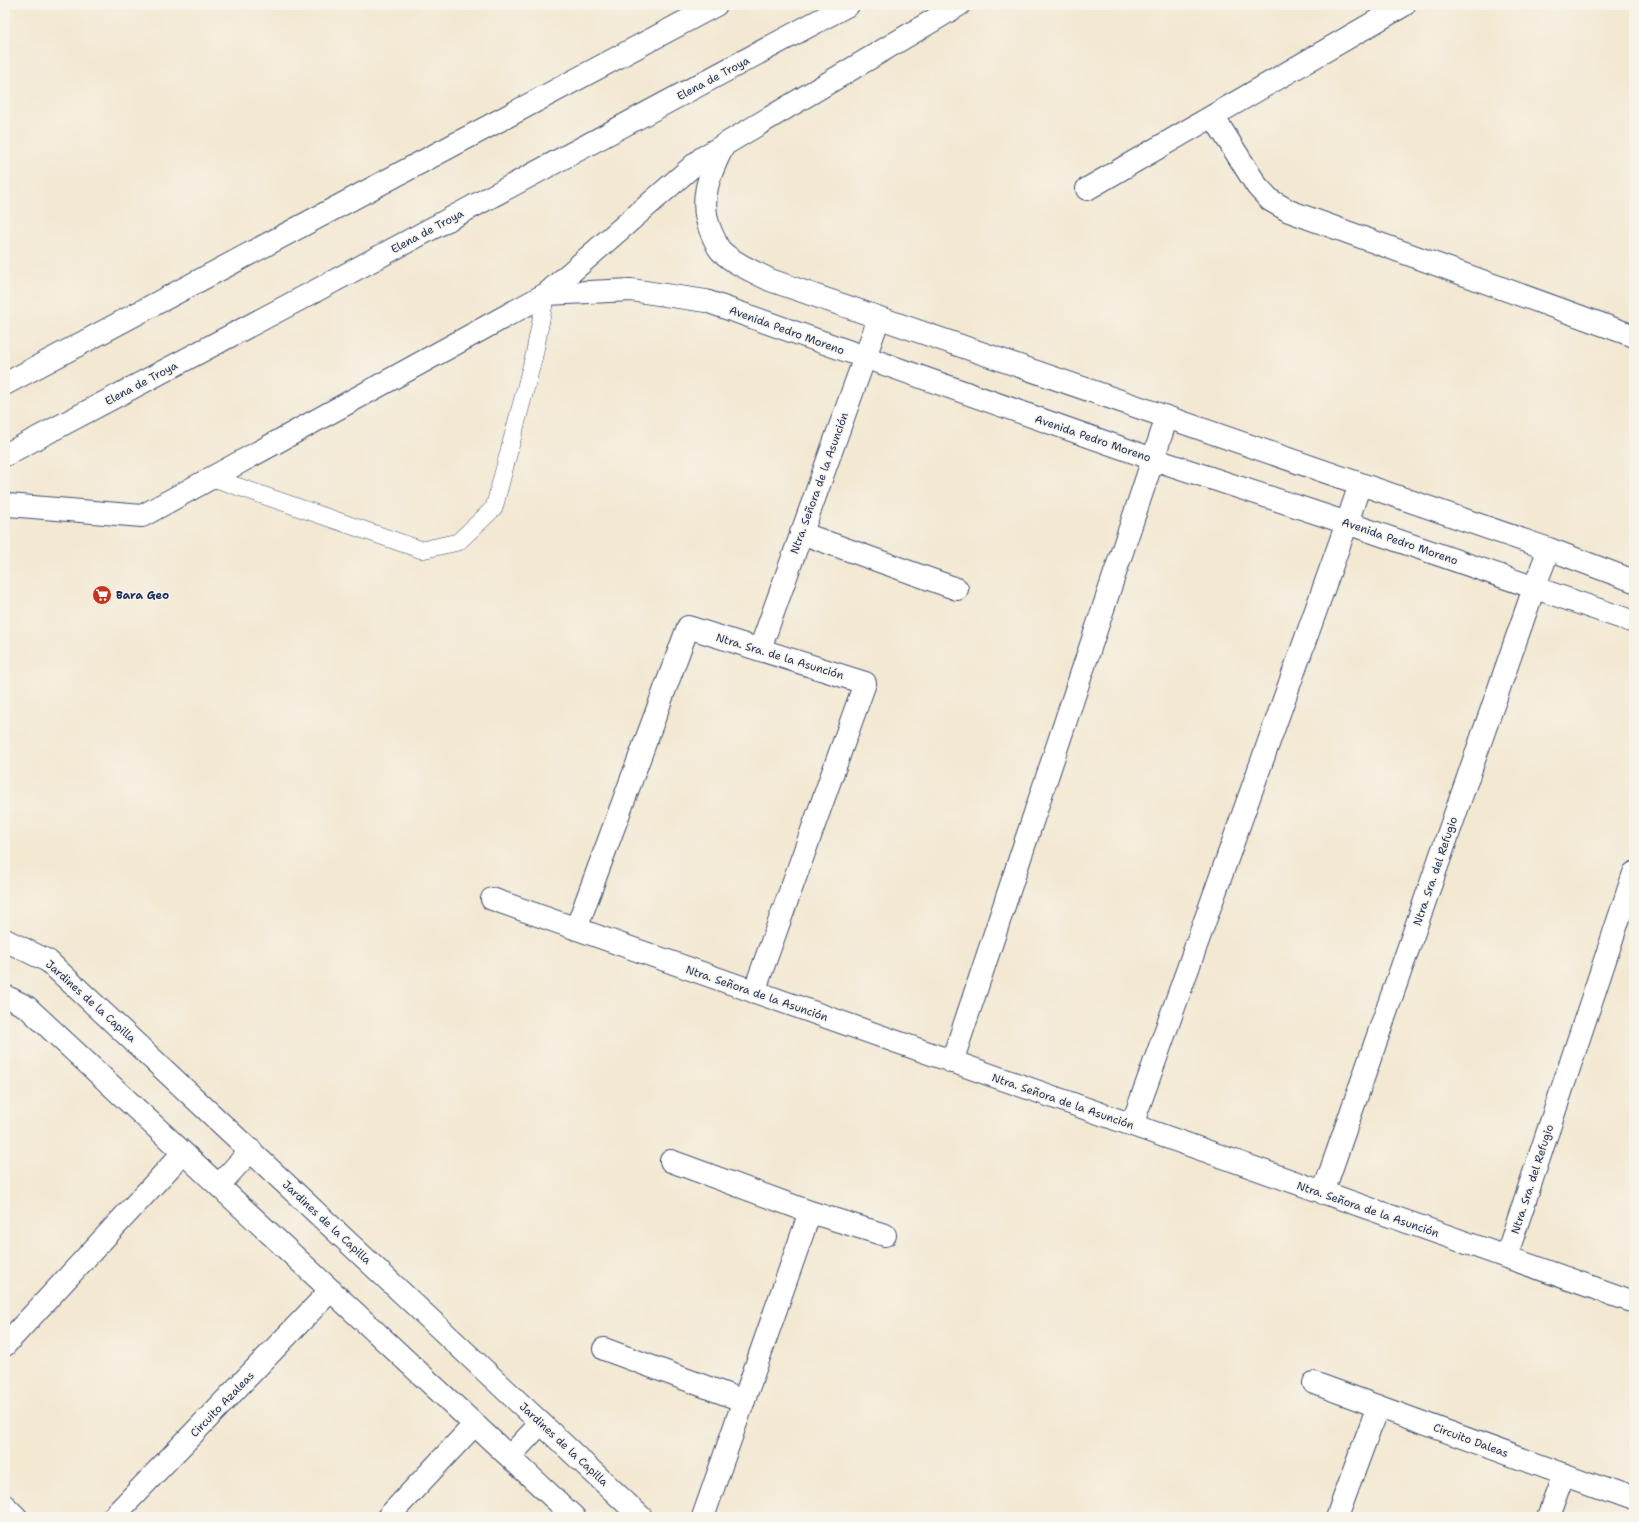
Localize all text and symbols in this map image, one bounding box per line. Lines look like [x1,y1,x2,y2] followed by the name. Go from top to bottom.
[674,53,752,104] street label: Elena de Troya
[388,206,466,257] street label: Elena de Troya
[727,303,847,358] street label: Avenida Pedro Moreno
[102,358,180,409] street label: Elena de Troya
[787,410,852,556] street label: Ntra. Señora de la Asunción
[1033,412,1153,465] street label: Avenida Pedro Moreno
[1340,515,1460,568] street label: Avenida Pedro Moreno
[91,584,113,606] supermarket icon: Bara Geo
[116,588,169,603] place label: Bara Geo
[714,630,846,683] street label: Ntra. Sra. de la Asunción
[1410,814,1461,928] street label: Ntra. Sra. del Refugio
[42,957,139,1046] street label: Jardines de la Capilla
[684,962,830,1025] street label: Ntra. Señora de la Asunción
[990,1070,1136,1133] street label: Ntra. Señora de la Asunción
[1508,1122,1557,1236] street label: Ntra. Sra. del Refugio
[279,1177,374,1268] street label: Jardines de la Capilla
[1295,1178,1441,1241] street label: Ntra. Señora de la Asunción
[187,1368,258,1440] street label: Circuito Azaleas
[516,1399,611,1490] street label: Jardines de la Capilla
[1431,1420,1511,1461] street label: Circuito Daleas

